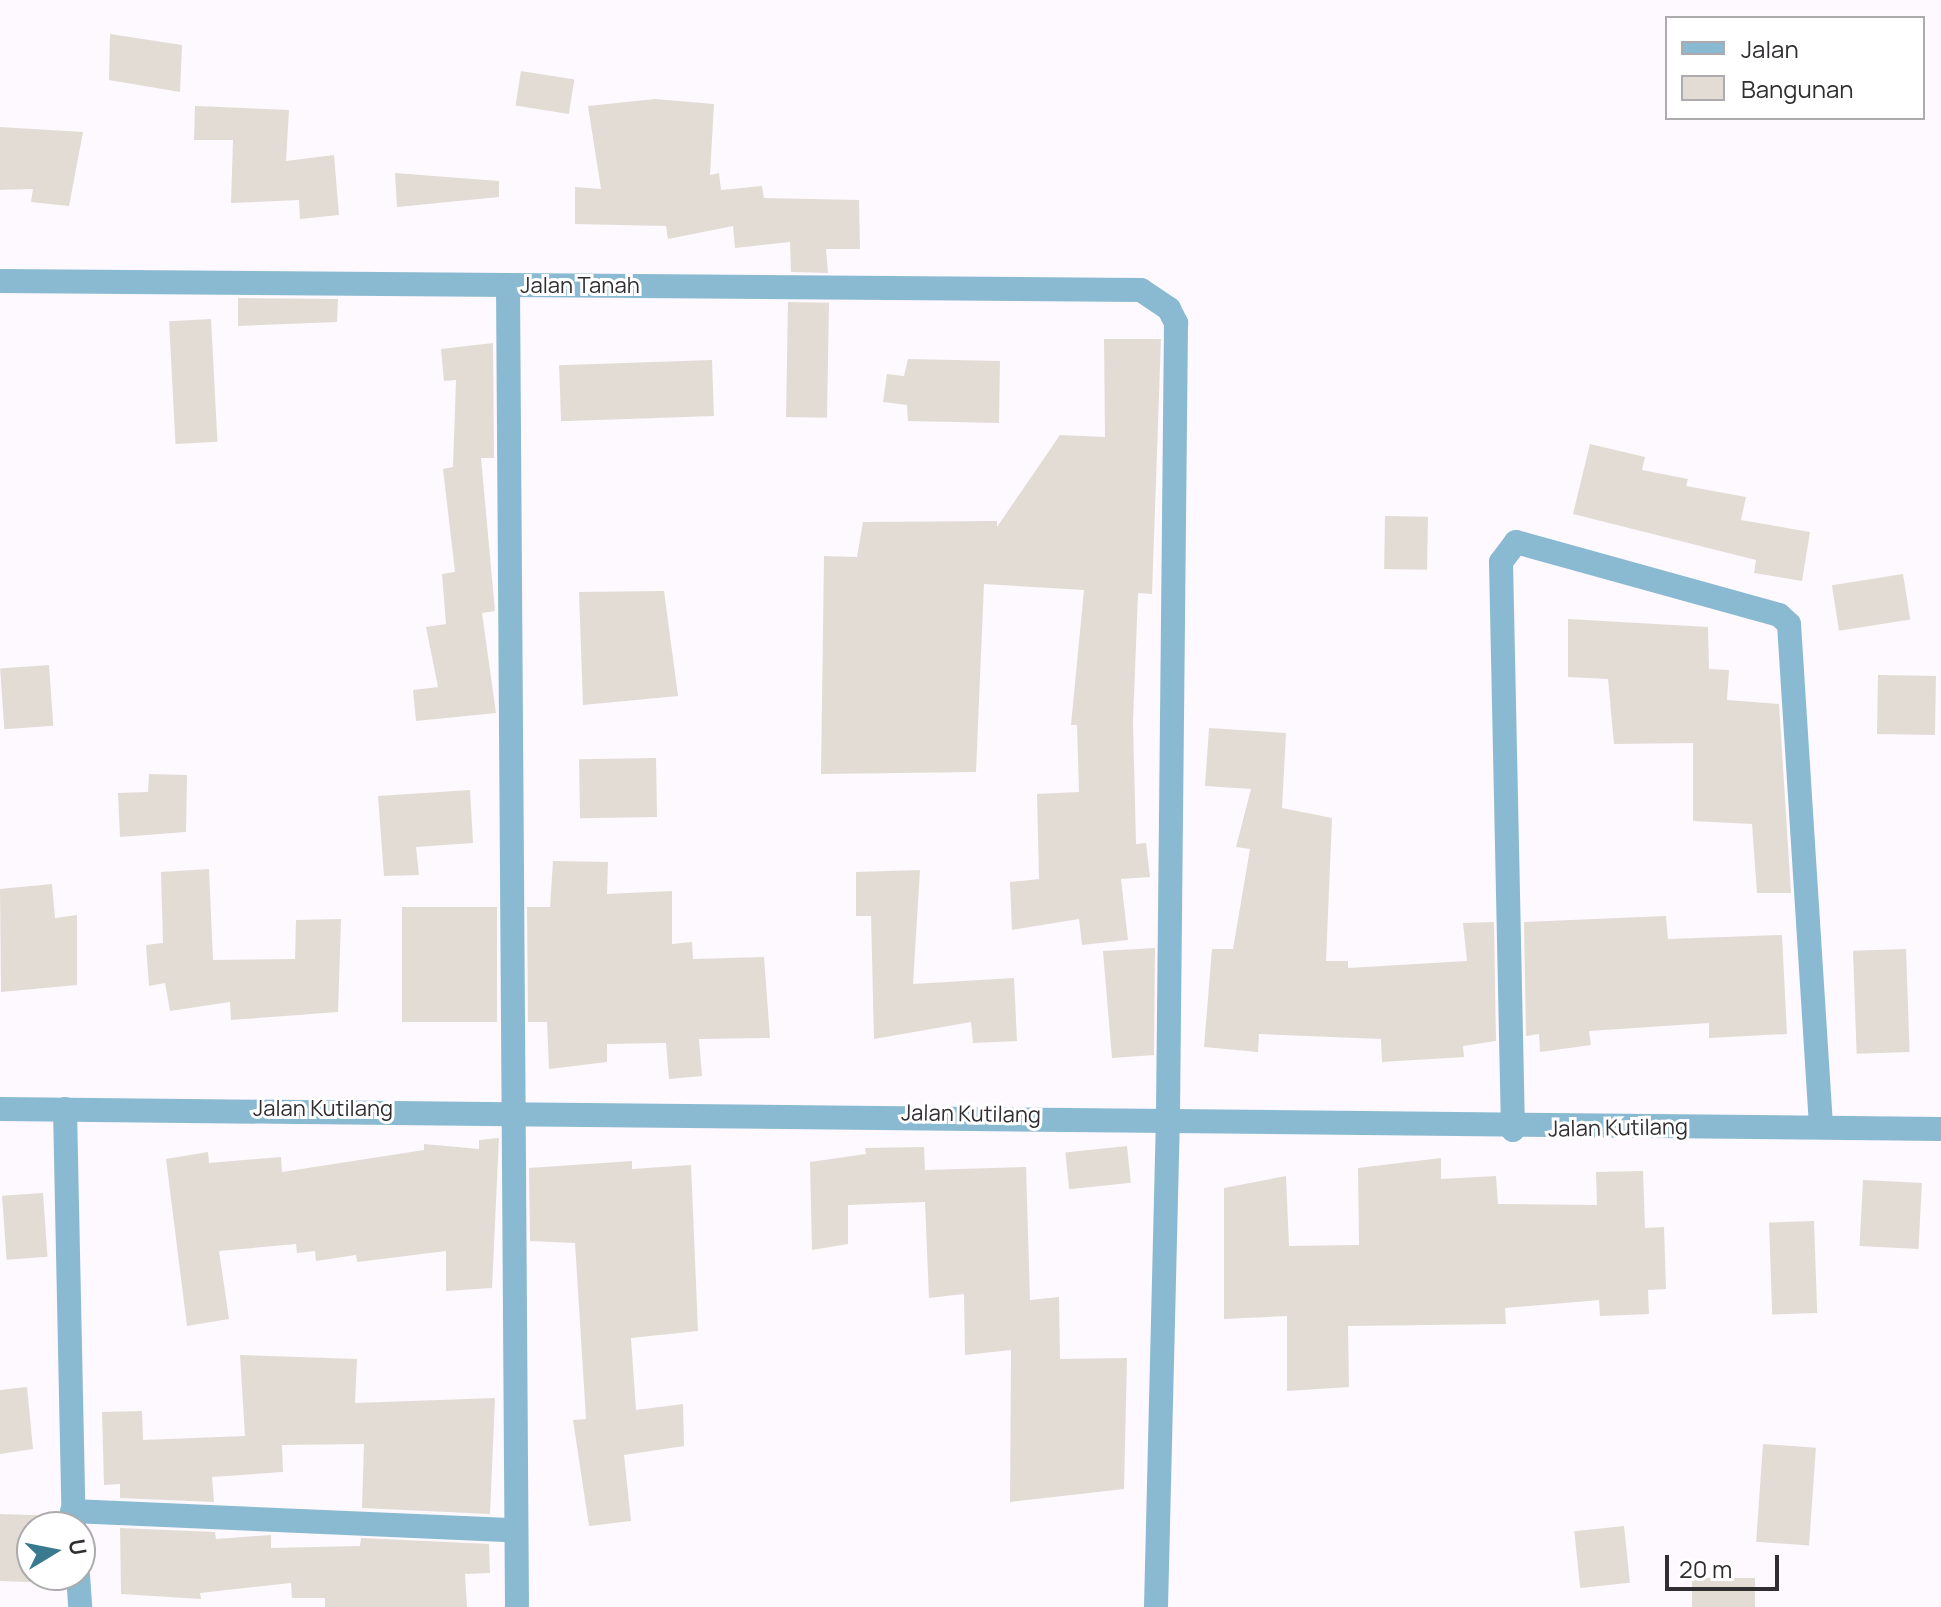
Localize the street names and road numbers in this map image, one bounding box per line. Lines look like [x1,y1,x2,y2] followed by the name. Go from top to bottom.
[520,273,640,299] street label: Jalan Tanah
[253,1096,393,1122] street label: Jalan Kutilang
[901,1100,1041,1128] street label: Jalan Kutilang
[1548,1114,1688,1142] street label: Jalan Kutilang

